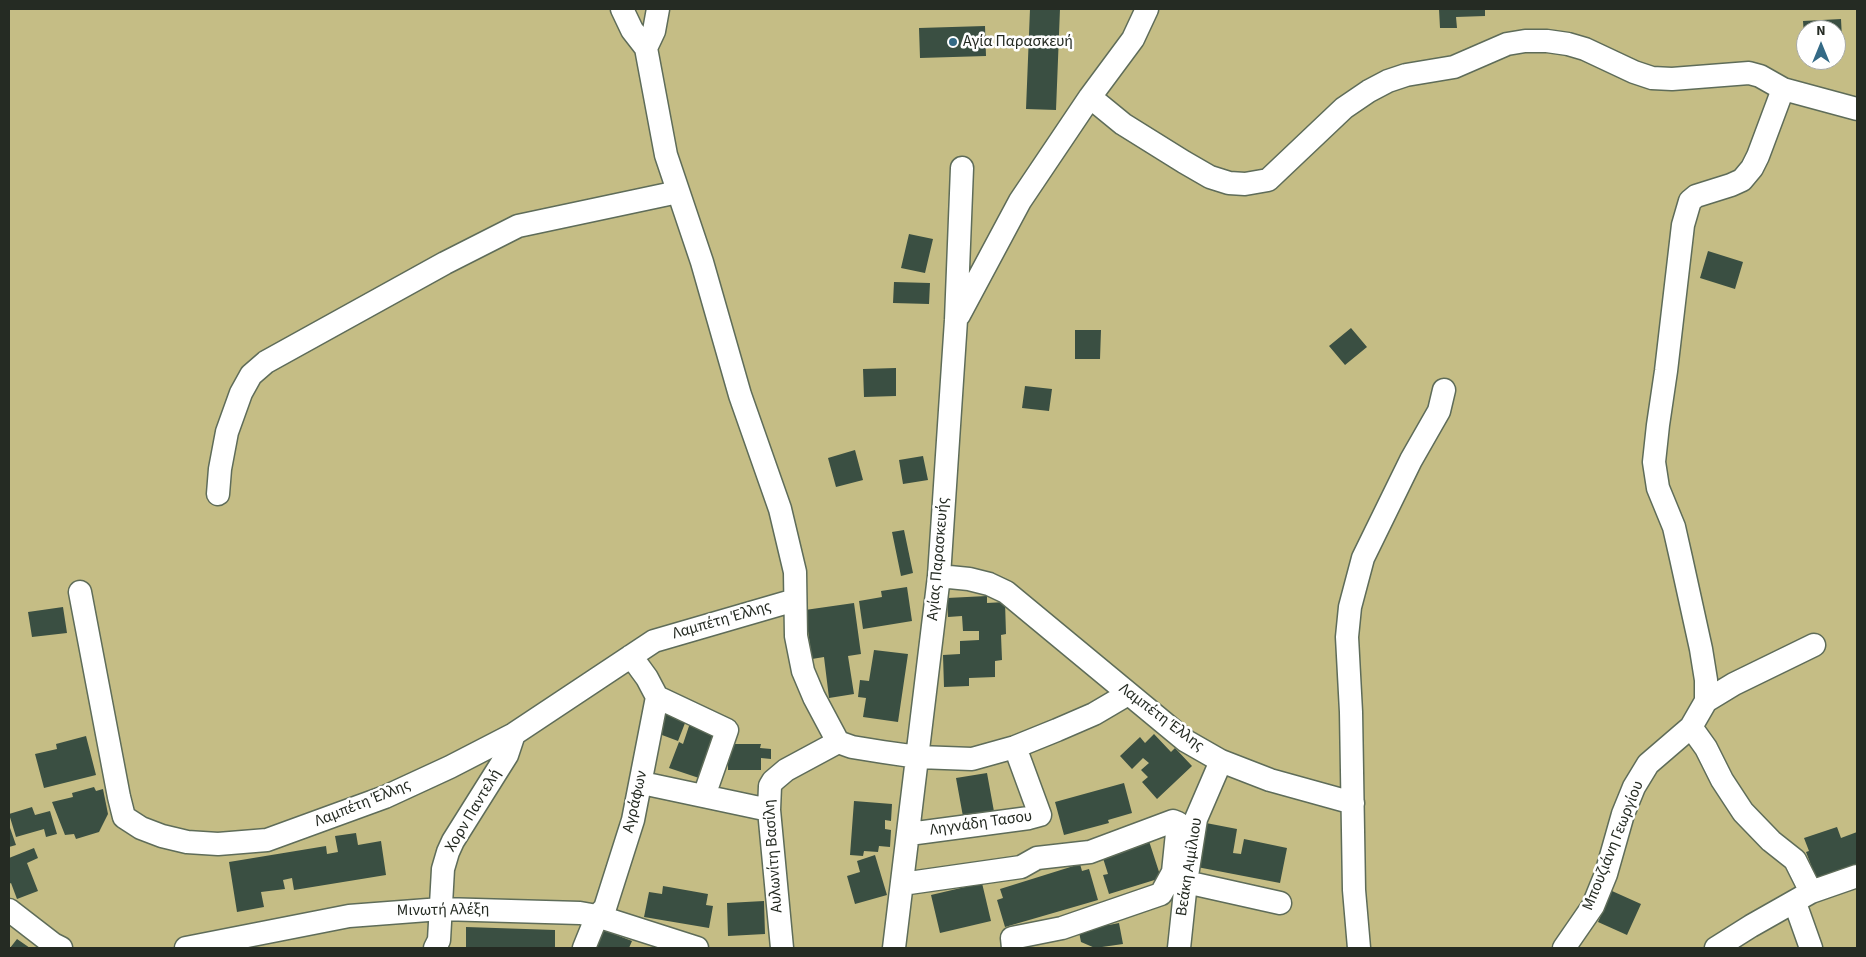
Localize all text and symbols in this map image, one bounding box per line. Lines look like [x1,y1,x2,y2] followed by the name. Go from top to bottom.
[1796,20,1846,70] north arrow
[1816,21,1826,41] text: N
[963,32,1073,52] place label: Αγία Παρασκευή
[947,36,959,48] marker: Αγία Παρασκευή
[924,496,954,622] street label: Αγίας Παρασκευής
[670,598,774,644] street label: Λαμπέτη Έλλης
[1115,680,1207,756] street label: Λαμπέτη Έλλης
[442,766,506,856] street label: Χορν Παντελή
[620,769,652,835] street label: Αγράφων
[312,776,414,832] street label: Λαμπέτη Έλλης
[1579,778,1649,914] street label: Μπουζιάνη Γεωργίου
[760,799,788,913] street label: Αυλωνίτη Βασίλη
[929,807,1033,841] street label: Ληγνάδη Τασου
[1173,816,1207,918] street label: Βεάκη Αιμίλιου
[397,901,489,921] street label: Μινωτή Αλέξη

